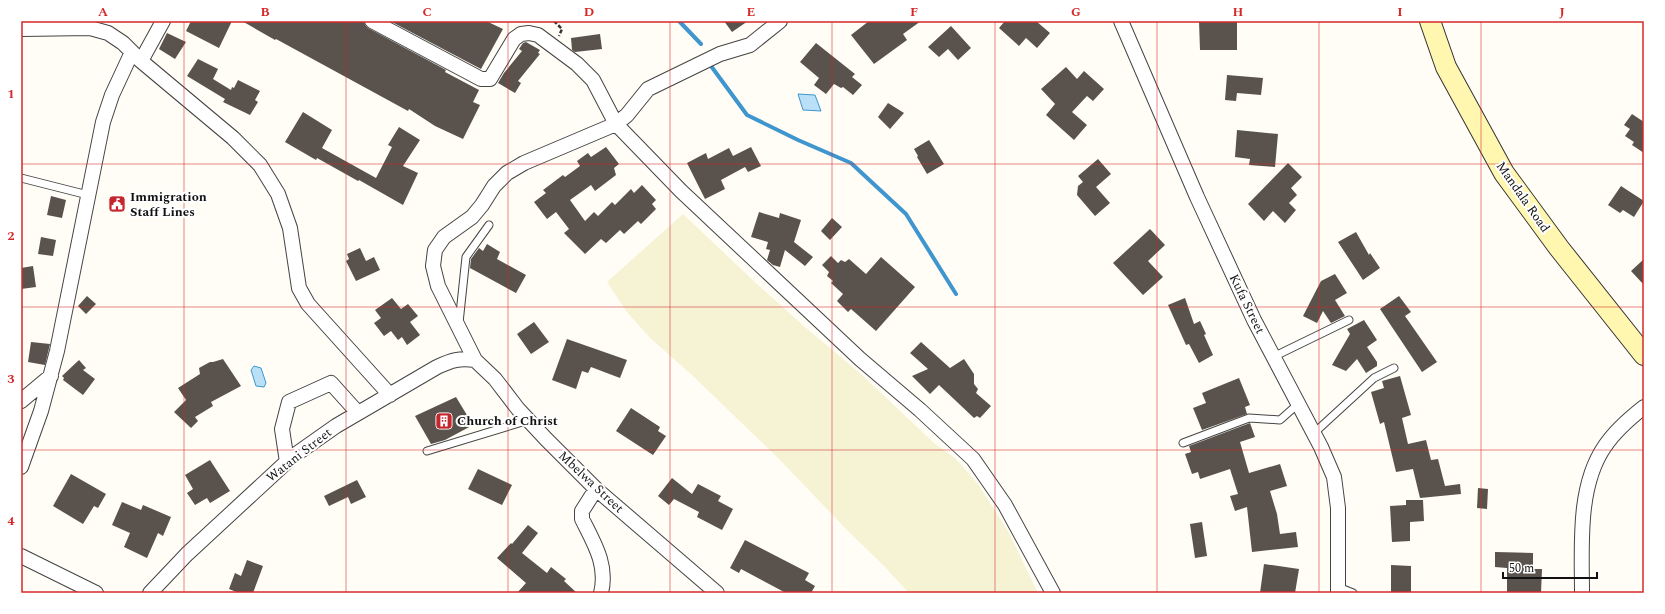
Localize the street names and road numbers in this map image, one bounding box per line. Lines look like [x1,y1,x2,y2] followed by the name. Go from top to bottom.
[1491,157,1555,237] street label: Mandala Road
[1224,271,1270,338] street label: Kufa Street
[262,423,336,487] street label: Watani Street
[554,446,629,518] street label: Mbelwa Street

